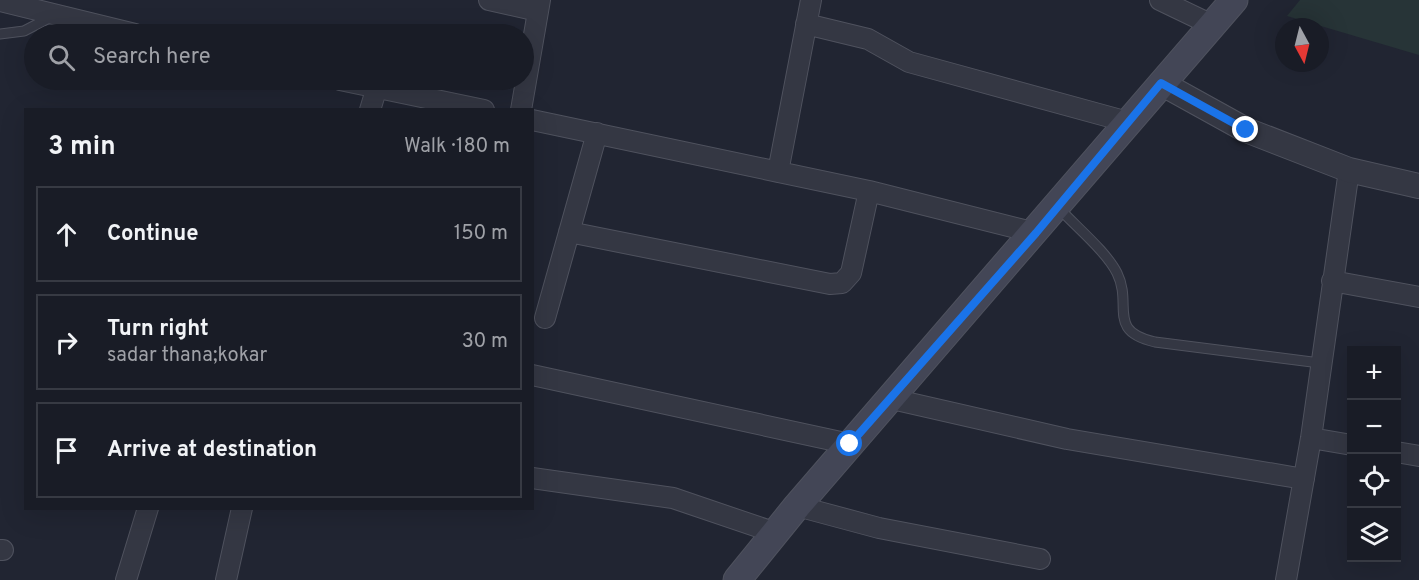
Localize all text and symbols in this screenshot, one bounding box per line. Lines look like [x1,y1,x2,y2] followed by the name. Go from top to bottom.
[1275,18,1329,72] north arrow
[24,24,534,90] search box
[45,41,78,74] icon: search
[93,44,211,71] text: Search here
[1232,116,1258,142] route end
[48,131,116,164] text: 3 min
[404,134,510,160] text: Walk · 180 m
[50,218,83,251] icon: ahead
[107,221,198,248] text: Continue
[454,221,508,247] text: 150 m
[107,316,209,343] text: Turn right
[50,326,83,359] icon: right
[462,329,508,355] text: 30 m
[107,343,267,369] text: sadar thana;kokar
[1347,346,1401,562] map controls
[1347,346,1401,400] button: +
[1347,400,1401,454] button: −
[836,430,862,456] route start
[50,434,83,467] icon: arrive
[107,437,317,464] text: Arrive at destination
[1347,454,1401,508] button: locate
[1347,508,1401,562] button: layers

